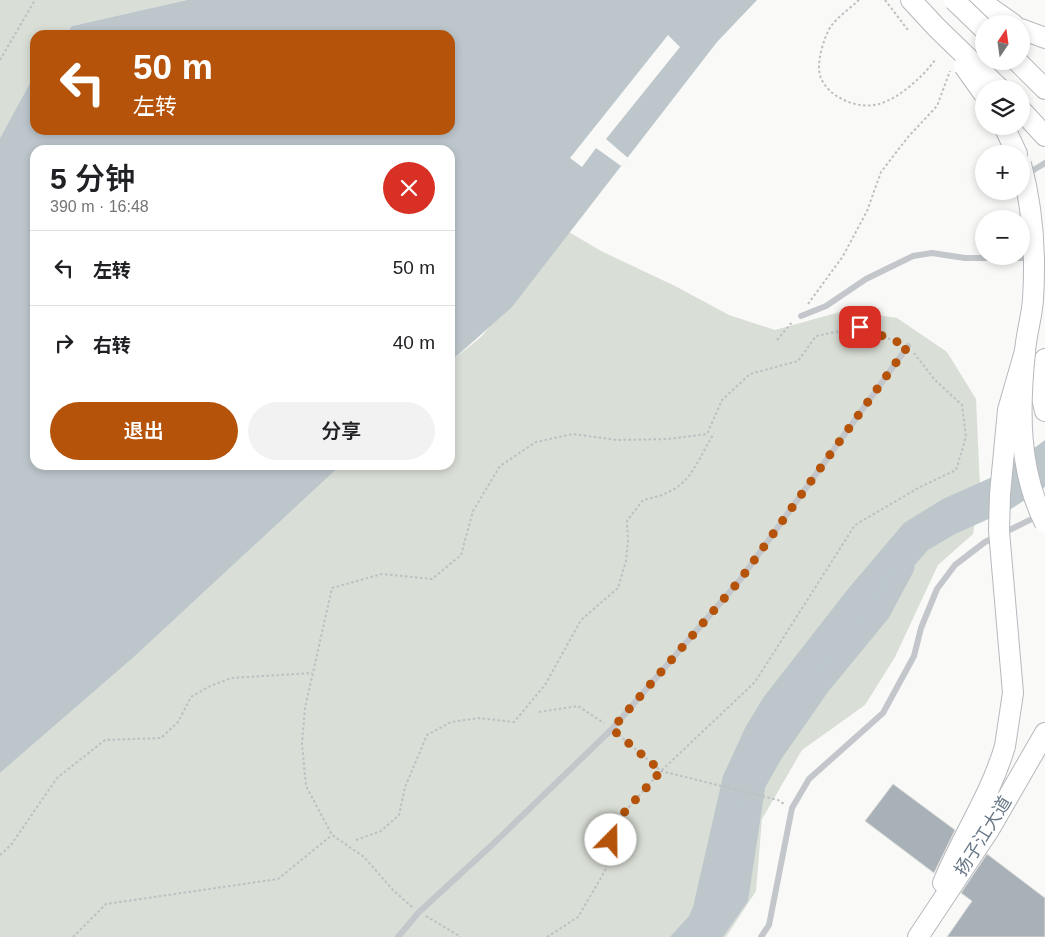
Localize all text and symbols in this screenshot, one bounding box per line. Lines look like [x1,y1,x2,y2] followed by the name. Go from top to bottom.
[975,15,1030,70] north arrow
[975,15,1030,265] map controls
[133,47,213,86] text: 50 m
[50,50,115,115] icon: left
[975,80,1030,135] button: layers
[133,94,177,119] text: 左转
[975,145,1030,200] button: +
[50,162,135,195] text: 5 分钟
[383,162,435,214] button: close
[50,198,149,215] text: 390 m · 16:48
[975,210,1030,265] button: −
[50,254,78,282] icon: left
[393,257,435,278] text: 50 m
[93,260,131,281] text: 左转
[839,306,881,348] pin
[846,313,874,341] icon: arrive
[50,329,78,357] icon: right
[393,332,435,353] text: 40 m
[93,335,131,356] text: 右转
[50,402,238,460] button: 退出
[248,402,435,460] button: 分享
[951,793,1015,879] street label: 扬子江大道
[584,813,636,865] position arrow

